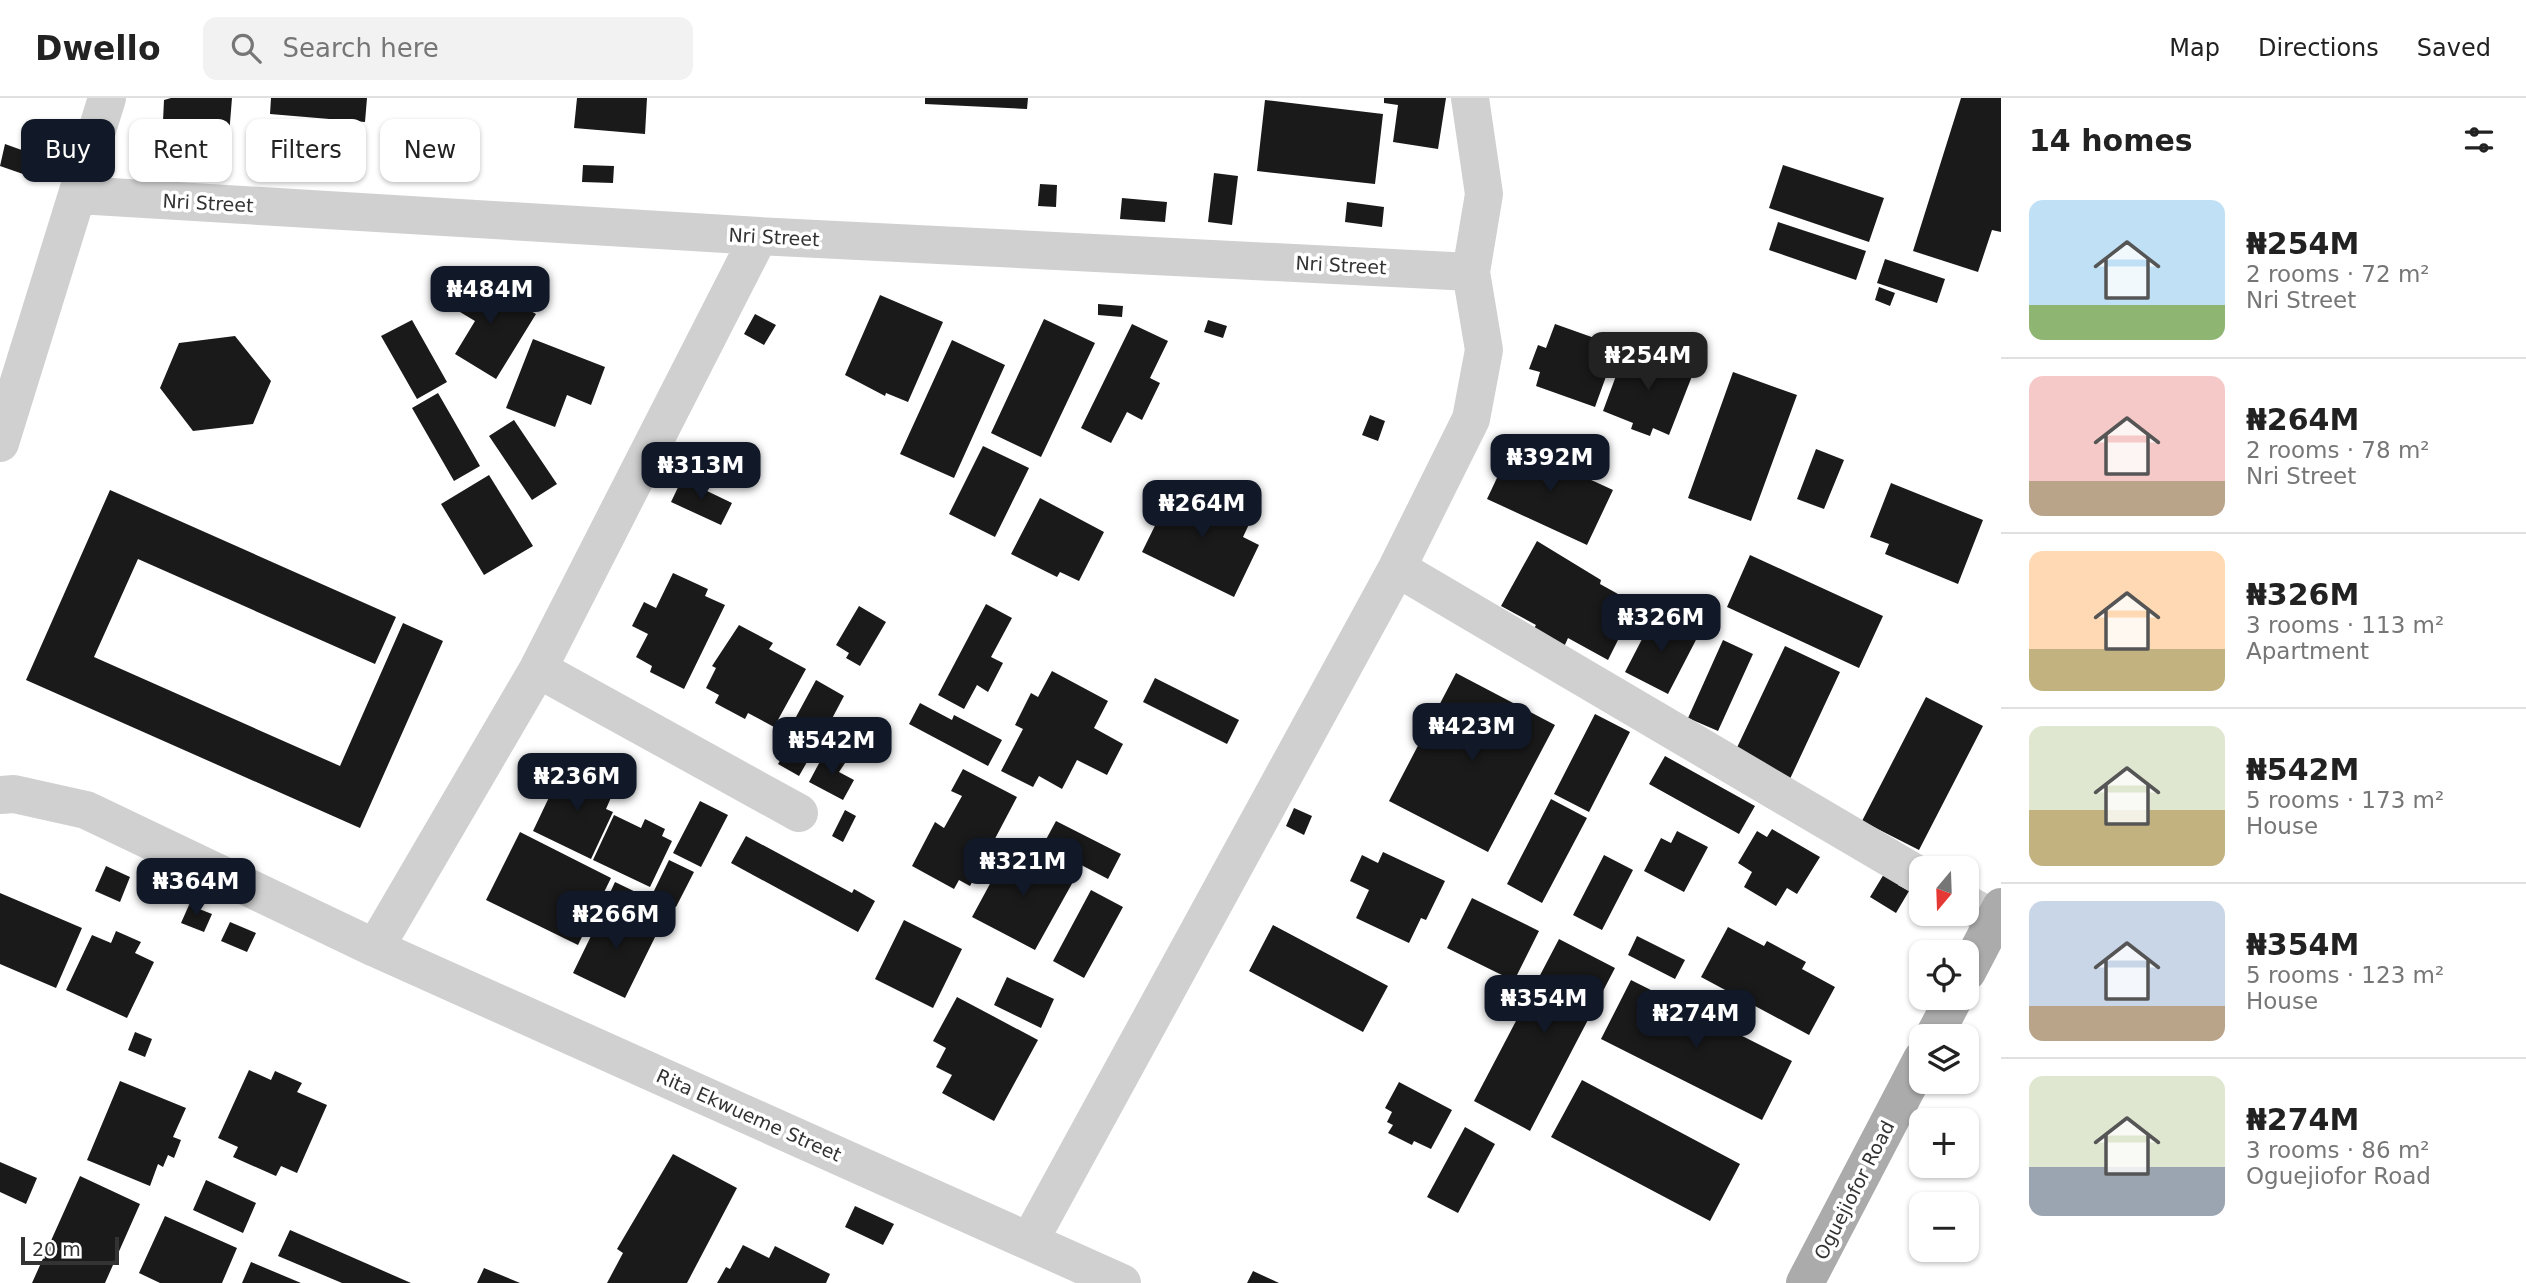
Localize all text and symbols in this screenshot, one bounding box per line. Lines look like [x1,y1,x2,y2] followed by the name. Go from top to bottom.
[203,17,693,80] search box
[35,29,161,68] text: Dwello
[227,29,265,67] icon: search
[283,33,439,63] text: Search here
[2169,34,2220,62] text: Map
[2258,34,2379,62] text: Directions
[2417,34,2491,62] text: Saved
[21,119,115,182] chip: Buy
[129,119,232,182] chip: Rent
[246,119,366,182] chip: Filters
[380,119,480,182] chip: New
[2460,121,2498,159] icon: filters
[2029,123,2193,158] text: 14 homes
[162,190,254,216] street label: Nri Street
[728,224,820,250] street label: Nri Street
[2246,226,2359,261] text: ₦254M
[2085,228,2169,312] icon: home
[1295,252,1387,278] street label: Nri Street
[2246,261,2430,287] text: 2 rooms · 72 m²
[441,266,539,326] pin: ₦484M
[447,276,533,302] text: ₦484M
[2246,287,2356,313] text: Nri Street
[1599,332,1697,392] pin: ₦254M
[1605,342,1691,368] text: ₦254M
[2246,402,2359,437] text: ₦264M
[2085,404,2169,488] icon: home
[1501,434,1599,494] pin: ₦392M
[2246,437,2430,463] text: 2 rooms · 78 m²
[652,442,750,502] pin: ₦313M
[1507,444,1593,470] text: ₦392M
[658,452,744,478] text: ₦313M
[2246,463,2356,489] text: Nri Street
[1153,480,1251,540] pin: ₦264M
[1159,490,1245,516] text: ₦264M
[2246,577,2359,612] text: ₦326M
[2085,579,2169,663] icon: home
[1612,594,1710,654] pin: ₦326M
[1618,604,1704,630] text: ₦326M
[2246,612,2444,638] text: 3 rooms · 113 m²
[2246,638,2369,664] text: Apartment
[1423,704,1521,763] pin: ₦423M
[1429,713,1515,739] text: ₦423M
[783,718,881,777] pin: ₦542M
[789,727,875,753] text: ₦542M
[2246,752,2359,787] text: ₦542M
[528,754,626,813] pin: ₦236M
[2085,754,2169,838] icon: home
[534,763,620,789] text: ₦236M
[2246,787,2444,813] text: 5 rooms · 173 m²
[2246,813,2318,839] text: House
[974,838,1072,898] pin: ₦321M
[980,848,1066,874] text: ₦321M
[1909,856,1979,926] north arrow
[1909,856,1979,1262] map controls
[147,858,245,918] pin: ₦364M
[153,868,239,894] text: ₦364M
[567,892,665,951] pin: ₦266M
[573,901,659,927] text: ₦266M
[2246,927,2359,962] text: ₦354M
[2085,929,2169,1013] icon: home
[1909,940,1979,1010] button: locate
[2246,962,2444,988] text: 5 rooms · 123 m²
[1495,976,1593,1035] pin: ₦354M
[1501,985,1587,1011] text: ₦354M
[2246,988,2318,1014] text: House
[1647,990,1745,1050] pin: ₦274M
[1653,1000,1739,1026] text: ₦274M
[1909,1024,1979,1094] button: layers
[653,1064,845,1166] street label: Rita Ekwueme Street
[2246,1102,2359,1137] text: ₦274M
[2085,1104,2169,1188] icon: home
[1909,1108,1979,1178] button: +
[1810,1117,1898,1263] street label: Oguejiofor Road
[2246,1137,2430,1163] text: 3 rooms · 86 m²
[2246,1163,2431,1189] text: Oguejiofor Road
[1909,1192,1979,1262] button: −
[21,1234,119,1266] scale bar
[32,1238,81,1260] text: 20 m

